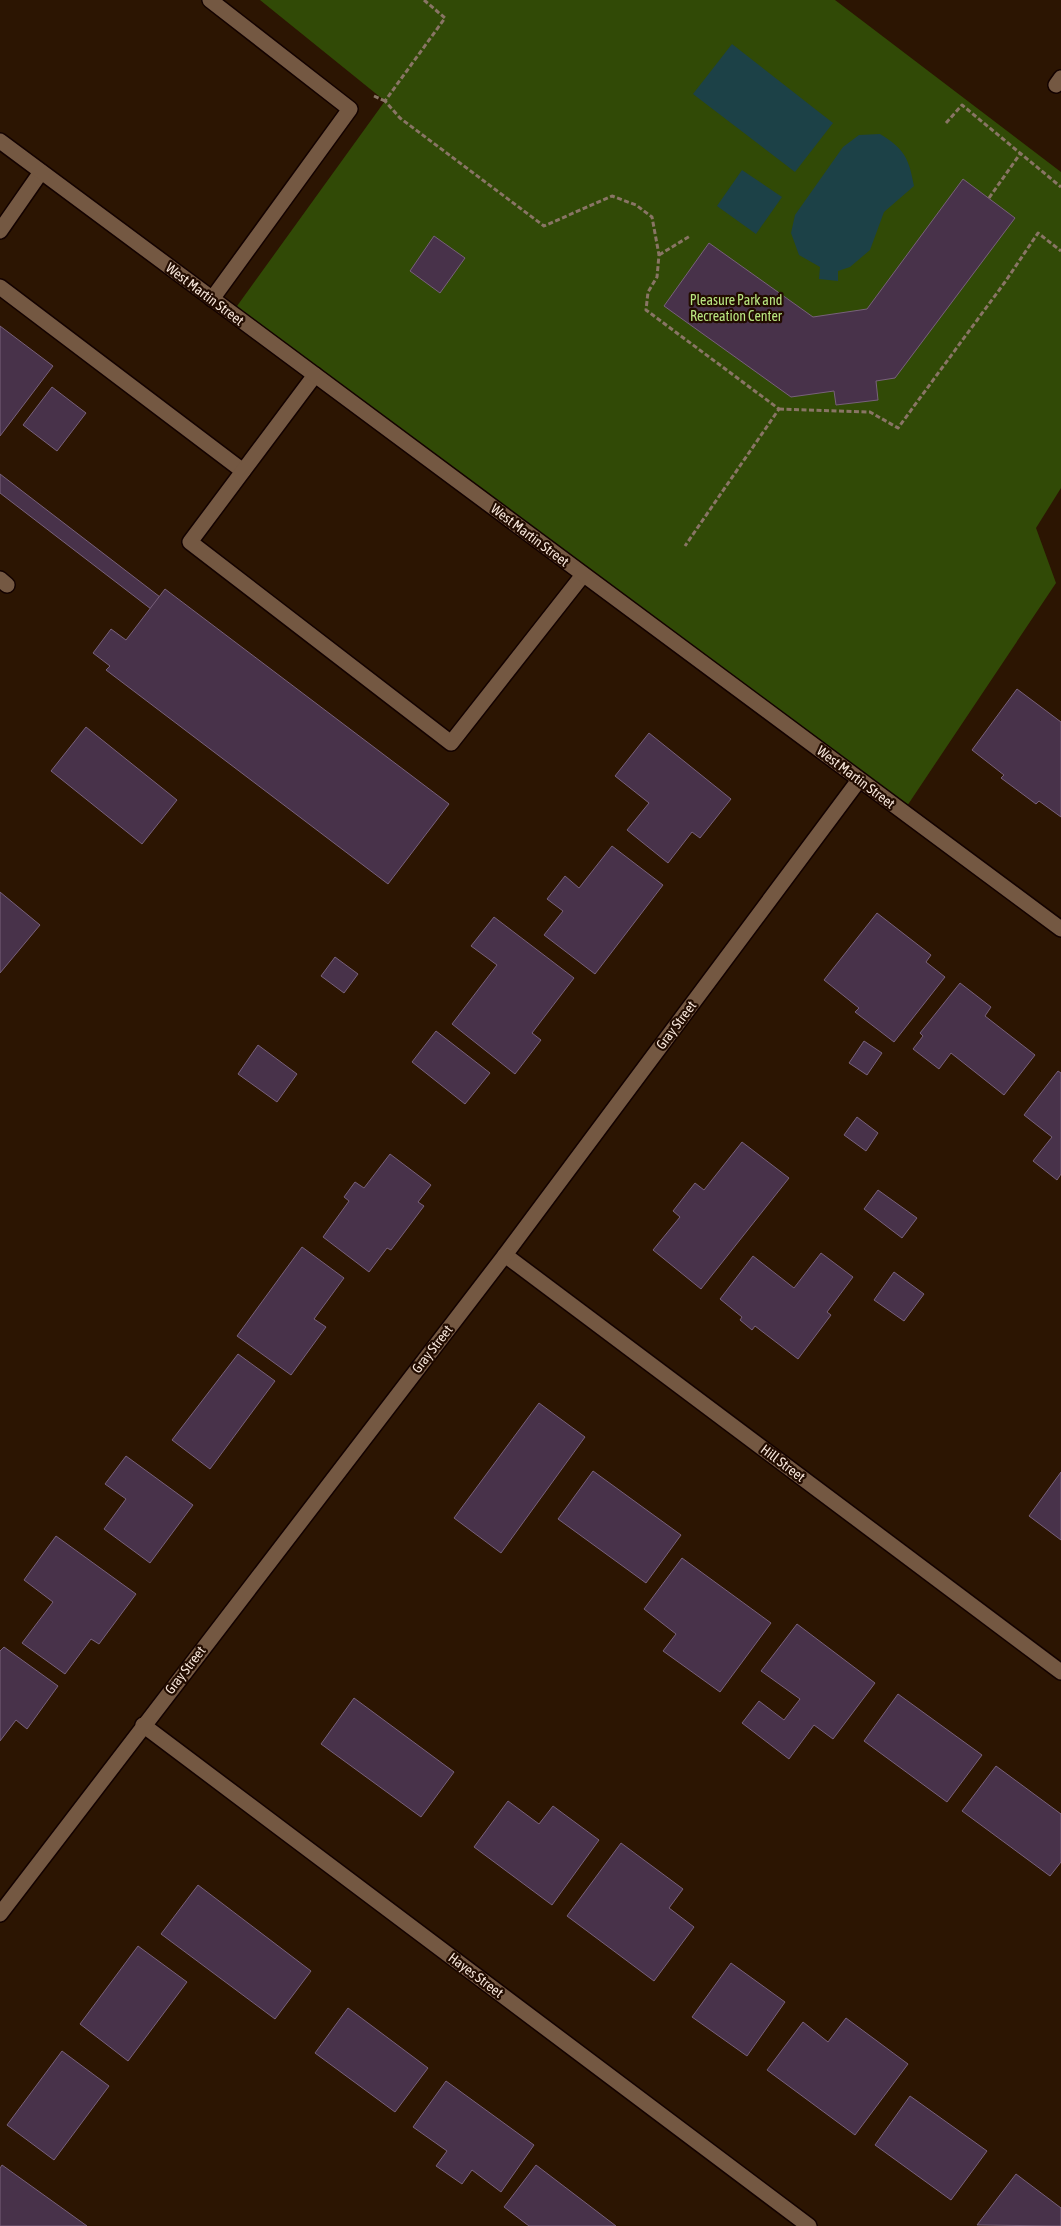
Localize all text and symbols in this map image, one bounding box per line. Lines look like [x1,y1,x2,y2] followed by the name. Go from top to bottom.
[163,259,247,329] street label: West Martin Street
[690,292,783,324] park label: Pleasure Park and Recreation Center
[488,500,572,570] street label: West Martin Street
[814,742,898,812] street label: West Martin Street
[653,998,699,1052] street label: Gray Street
[408,1322,456,1376] street label: Gray Street
[758,1441,808,1485] street label: Hill Street
[161,1643,209,1697] street label: Gray Street
[446,1949,506,2001] street label: Hayes Street

